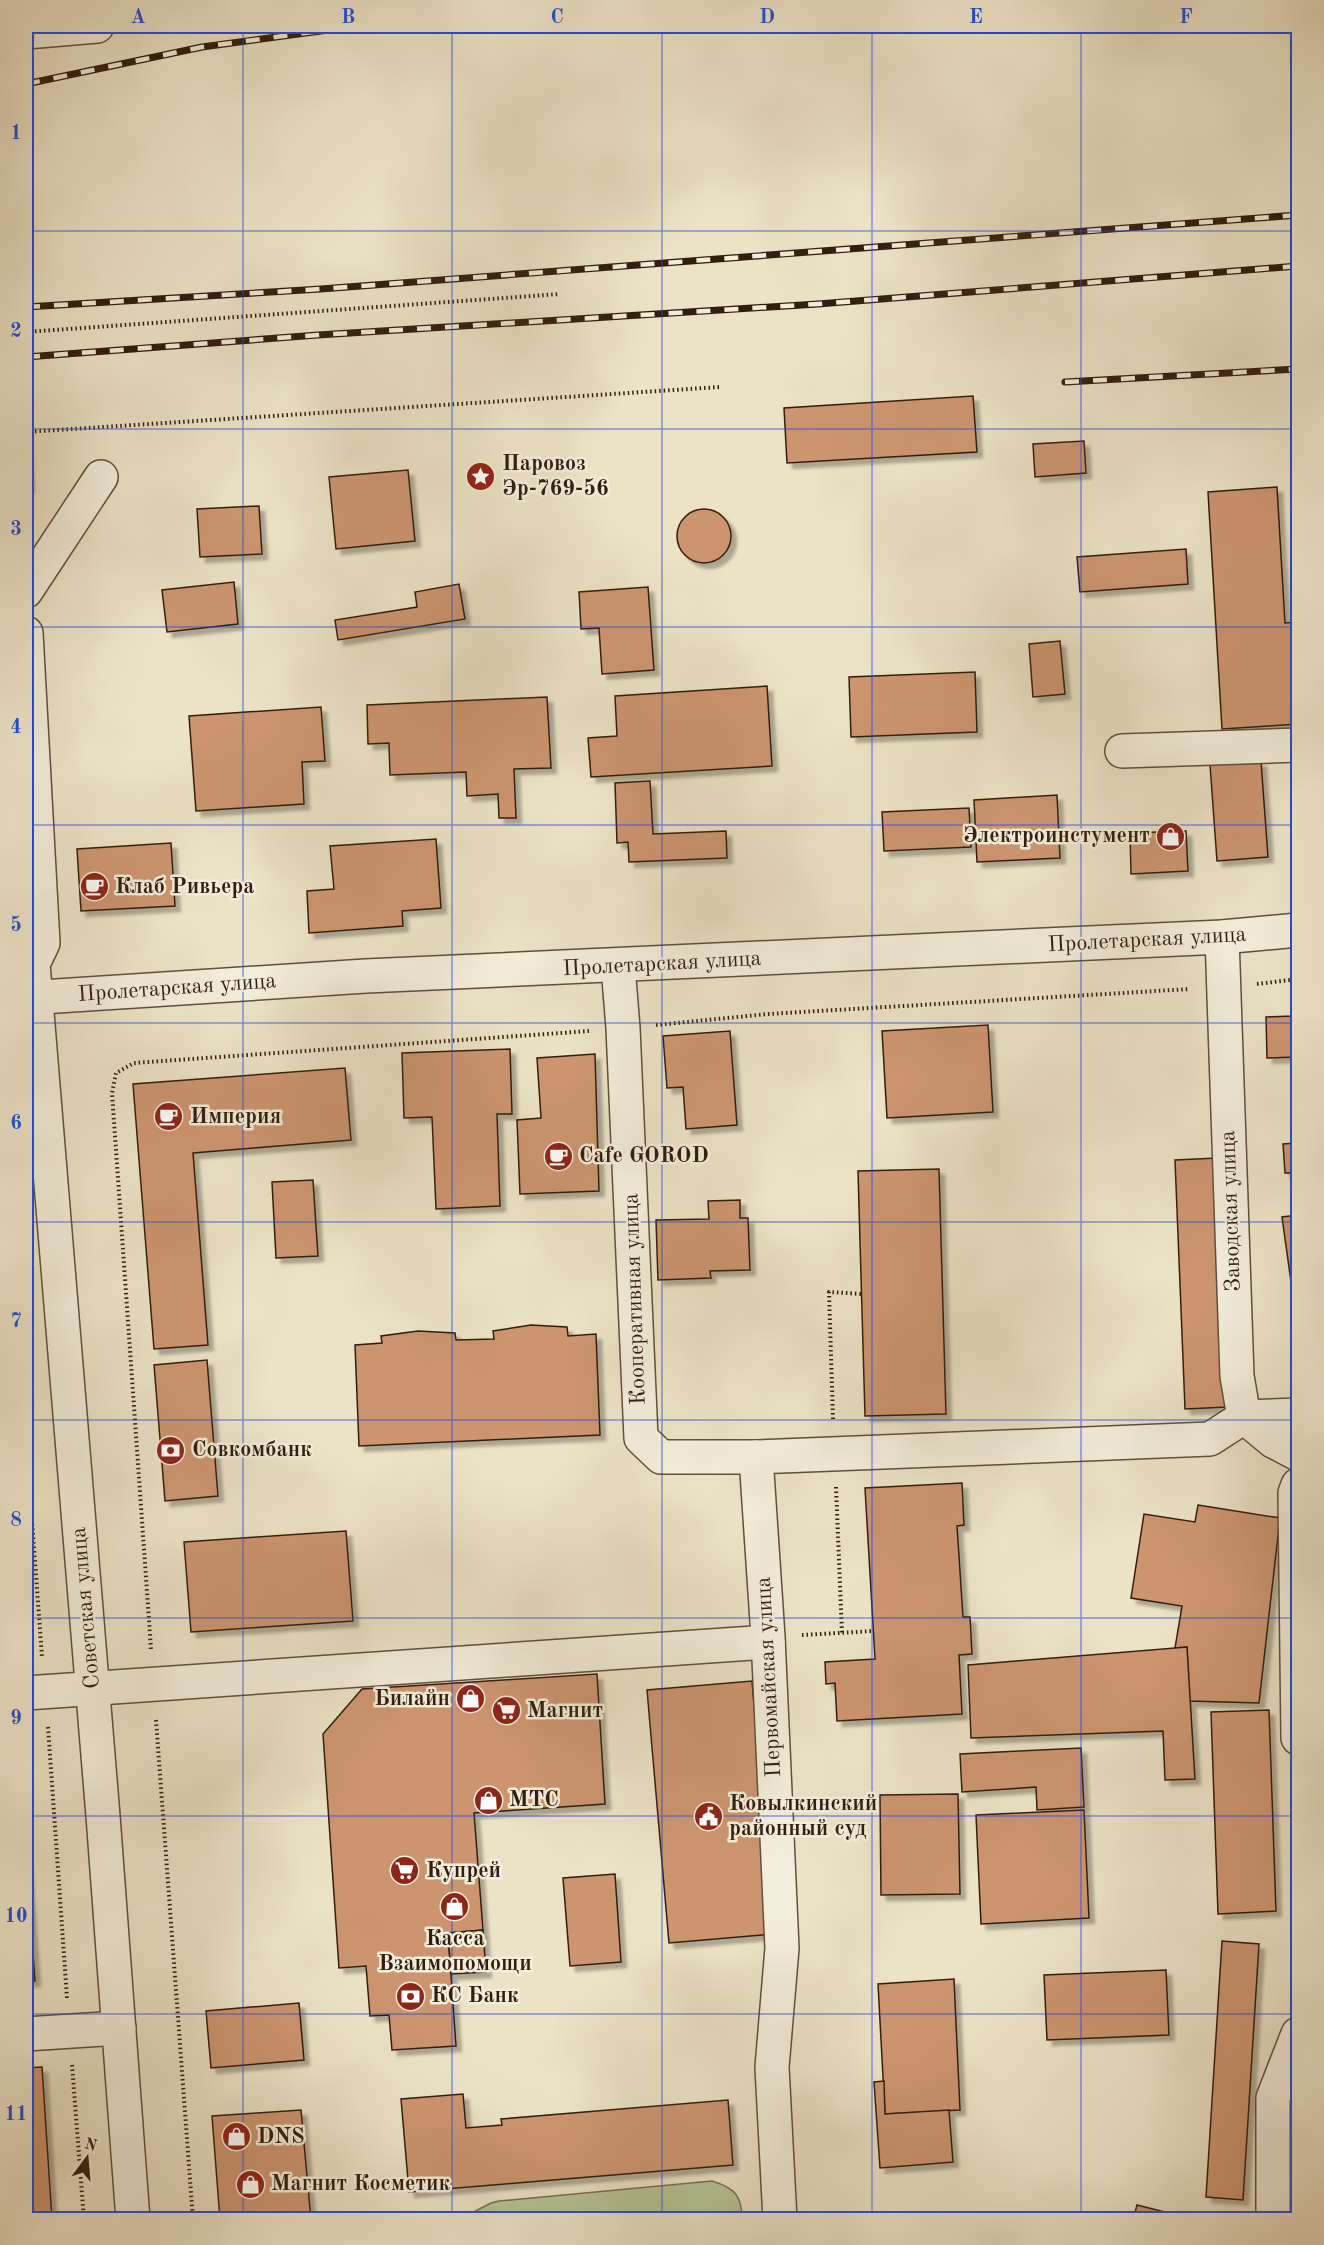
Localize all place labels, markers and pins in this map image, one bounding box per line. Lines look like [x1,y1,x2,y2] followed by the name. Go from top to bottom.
[502,453,609,500] place label: Паровоз Эр-769-56
[465,461,497,493] place icon: Паровоз Эр-769-56
[1155,820,1187,852] shop icon: Электроинстумент
[963,825,1150,847] place label: Электроинстумент
[78,871,110,903] cafe icon: Клаб Ривьера
[115,876,254,898] place label: Клаб Ривьера
[153,1101,185,1133] cafe icon: Империя
[190,1106,281,1128] place label: Империя
[542,1140,574,1172] cafe icon: Cafe GOROD
[579,1145,709,1167] place label: Cafe GOROD
[155,1434,187,1466] bank icon: Совкомбанк
[192,1439,312,1461] place label: Совкомбанк
[455,1683,487,1715] shop icon: Билайн
[374,1688,450,1710] place label: Билайн
[490,1695,522,1727] supermarket icon: Магнит
[527,1700,603,1722] place label: Магнит
[472,1784,504,1816] shop icon: МТС
[509,1789,559,1811] place label: МТС
[729,1793,877,1840] place label: Ковылкинский районный суд
[692,1801,724,1833] public building icon: Ковылкинский районный суд
[389,1855,421,1887] supermarket icon: Купрей
[426,1860,501,1882] place label: Купрей
[439,1891,471,1923] shop icon: Касса Взаимопомощи
[378,1928,532,1975] place label: Касса Взаимопомощи
[394,1980,426,2012] bank icon: КС Банк
[431,1985,519,2007] place label: КС Банк
[220,2121,252,2153] shop icon: DNS
[257,2126,305,2148] place label: DNS
[234,2168,266,2200] shop icon: Магнит Косметик
[271,2173,451,2195] place label: Магнит Косметик

